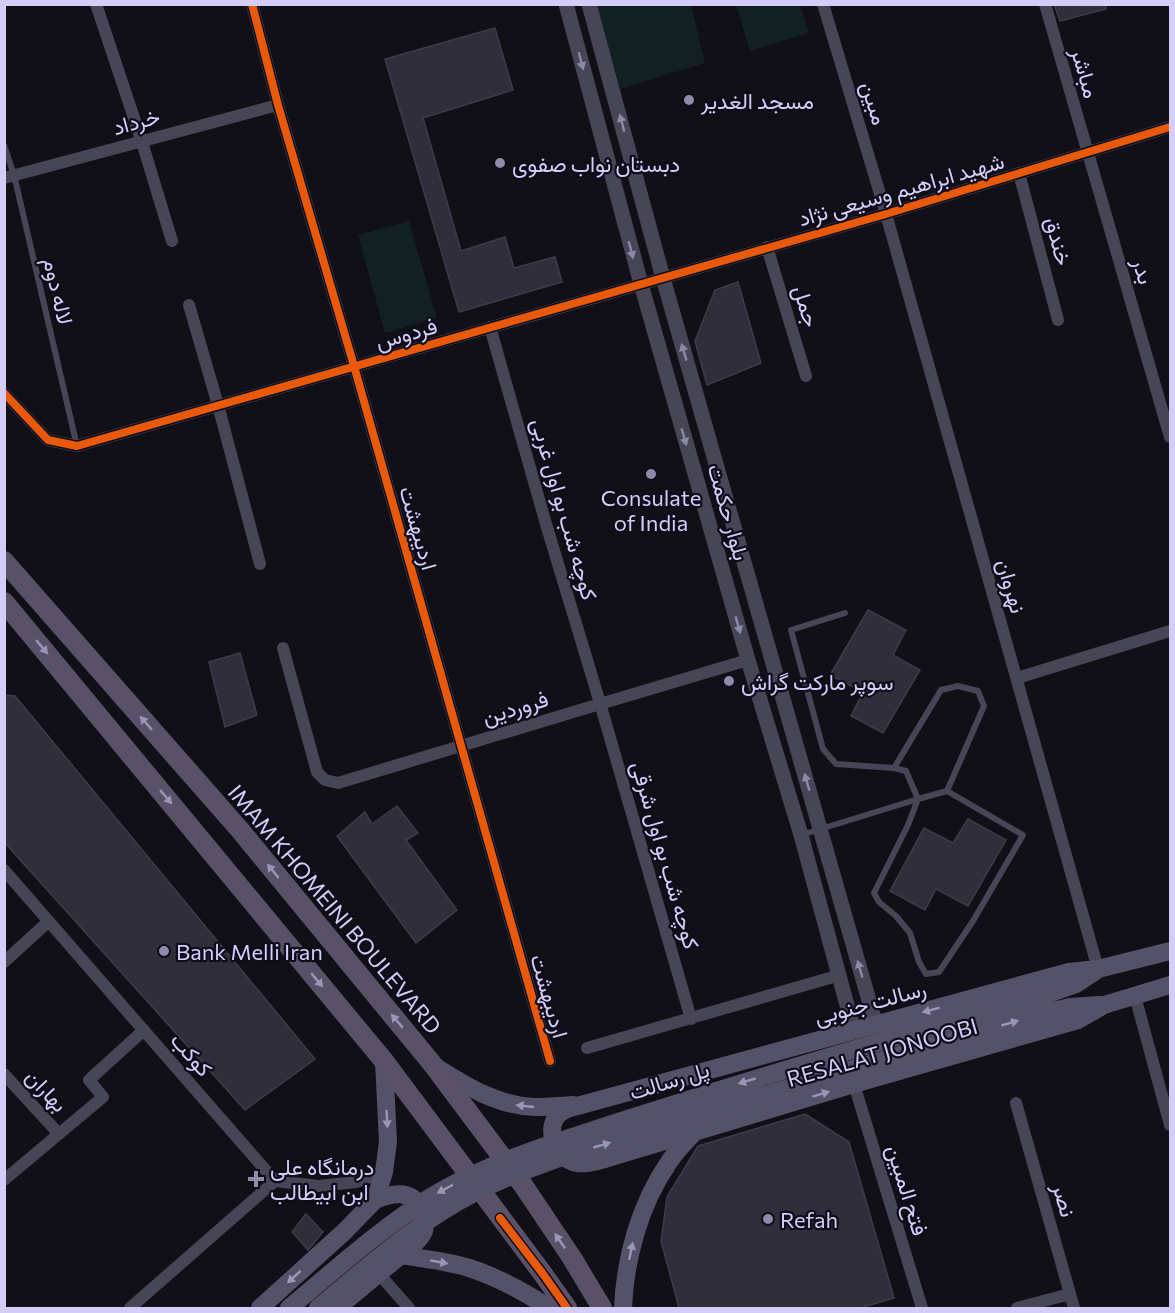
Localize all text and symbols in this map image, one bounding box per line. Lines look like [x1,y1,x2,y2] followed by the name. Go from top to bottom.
[1065,44,1106,101] street label: مباشر
[577,52,587,70] one-way arrow
[855,78,894,128] street label: مبین
[700,87,814,115] place label: مسجد الغدیر
[682,93,696,107] marker: مسجد الغدیر
[109,102,163,141] street label: خرداد
[617,114,626,132] one-way arrow
[795,147,1008,233] street label: شهید ابراهیم وسیعی نژاد
[512,150,680,178] place label: دبستان نواب صفوی
[493,156,507,170] marker: دبستان نواب صفوی
[1040,214,1078,268] street label: خندق
[627,240,637,259] one-way arrow
[1126,254,1161,287] street label: بدر
[36,255,80,328] street label: لاله دوم
[788,282,826,330] street label: جمل
[372,311,440,356] street label: فردوس
[679,342,689,361] one-way arrow
[524,415,604,604] street label: کوچه شب بو اول غربی
[680,428,689,446] one-way arrow
[701,461,756,564] street label: بلوار حکمت
[644,467,658,481] marker: Consulate of India
[393,483,444,573] street label: اردیبهشت
[601,484,701,536] place label: Consulate of India
[990,556,1033,617] street label: نهروان
[734,616,743,634] one-way arrow
[35,639,48,654] one-way arrow
[741,668,894,697] place label: سوپر مارکت گراش
[722,674,736,688] marker: سوپر مارکت گراش
[479,684,552,731] street label: فروردین
[140,716,153,731] one-way arrow
[624,758,706,953] street label: کوچه شب بو اول شرقی
[801,772,811,791] one-way arrow
[223,779,447,1039] street label: IMAM KHOMEINI BOULEVARD
[160,789,173,805] one-way arrow
[267,864,280,879] one-way arrow
[176,938,323,965] place label: Bank Melli Iran
[157,944,171,958] marker: Bank Melli Iran
[524,951,575,1041] street label: اردیبهشت
[855,960,864,978] one-way arrow
[311,972,323,987] one-way arrow
[811,974,929,1031] street label: رسالت جنوبی
[922,1006,940,1015] one-way arrow
[783,1012,981,1092] street label: RESALAT JONOOBI
[391,1014,404,1029] one-way arrow
[1001,1018,1019,1027] one-way arrow
[165,1026,219,1082] street label: کوکب
[626,1055,713,1107] street label: پل رسالت
[20,1063,74,1118] street label: بهاران
[738,1077,756,1086] one-way arrow
[812,1089,830,1098] one-way arrow
[516,1101,535,1111] one-way arrow
[383,1109,392,1128] one-way arrow
[593,1140,611,1149] one-way arrow
[879,1141,935,1239] street label: فتح المبین
[270,1153,374,1206] place label: درمانگاه علی ابن ابیطالب
[247,1170,265,1188] marker: درمانگاه علی ابن ابیطالب
[1046,1179,1083,1220] street label: نصر
[436,1184,453,1194] one-way arrow
[780,1206,838,1233] place label: Refah
[761,1212,775,1226] marker: Refah
[555,1233,566,1249] one-way arrow
[627,1242,637,1260] one-way arrow
[430,1257,449,1266] one-way arrow
[287,1270,302,1283] one-way arrow

